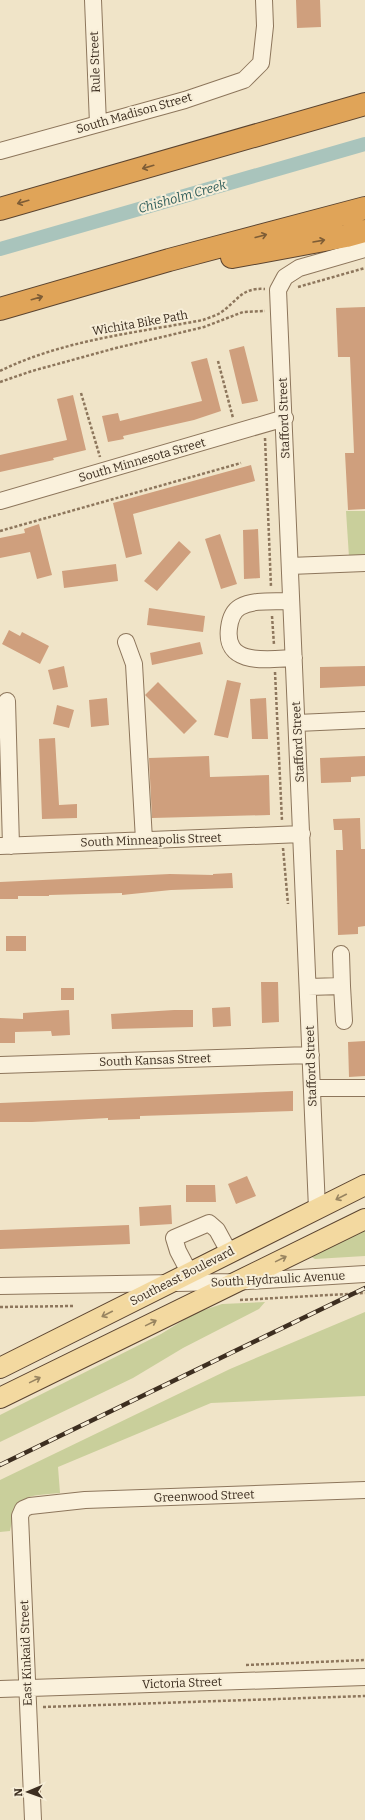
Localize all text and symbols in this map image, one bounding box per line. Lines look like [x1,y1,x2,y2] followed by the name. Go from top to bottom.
[87,30,103,93] street label: Rule Street
[75,90,194,136] street label: South Madison Street
[142,164,155,171] one-way arrow
[136,176,229,216] water label: Chisholm Creek
[17,199,30,206] one-way arrow
[254,231,267,239] one-way arrow
[312,237,325,245] one-way arrow
[31,294,44,301] one-way arrow
[91,308,190,338] street label: Wichita Bike Path
[276,377,292,459] street label: Stafford Street
[77,435,208,485] street label: South Minnesota Street
[289,700,307,783] street label: Stafford Street
[80,831,222,849] street label: South Minneapolis Street
[303,1025,319,1107] street label: Stafford Street
[99,1051,212,1069] street label: South Kansas Street
[335,1194,347,1201] one-way arrow
[127,1244,237,1308] street label: Southeast Boulevard
[274,1255,286,1262] one-way arrow
[210,1268,346,1290] street label: South Hydraulic Avenue
[101,1310,113,1318] one-way arrow
[145,1318,157,1326] one-way arrow
[29,1376,41,1383] one-way arrow
[153,1487,255,1505] street label: Greenwood Street
[17,1599,35,1706] street label: East Kinkaid Street
[142,1675,223,1691] street label: Victoria Street
[8,1772,48,1812] north arrow
[12,1787,25,1797] text: N

